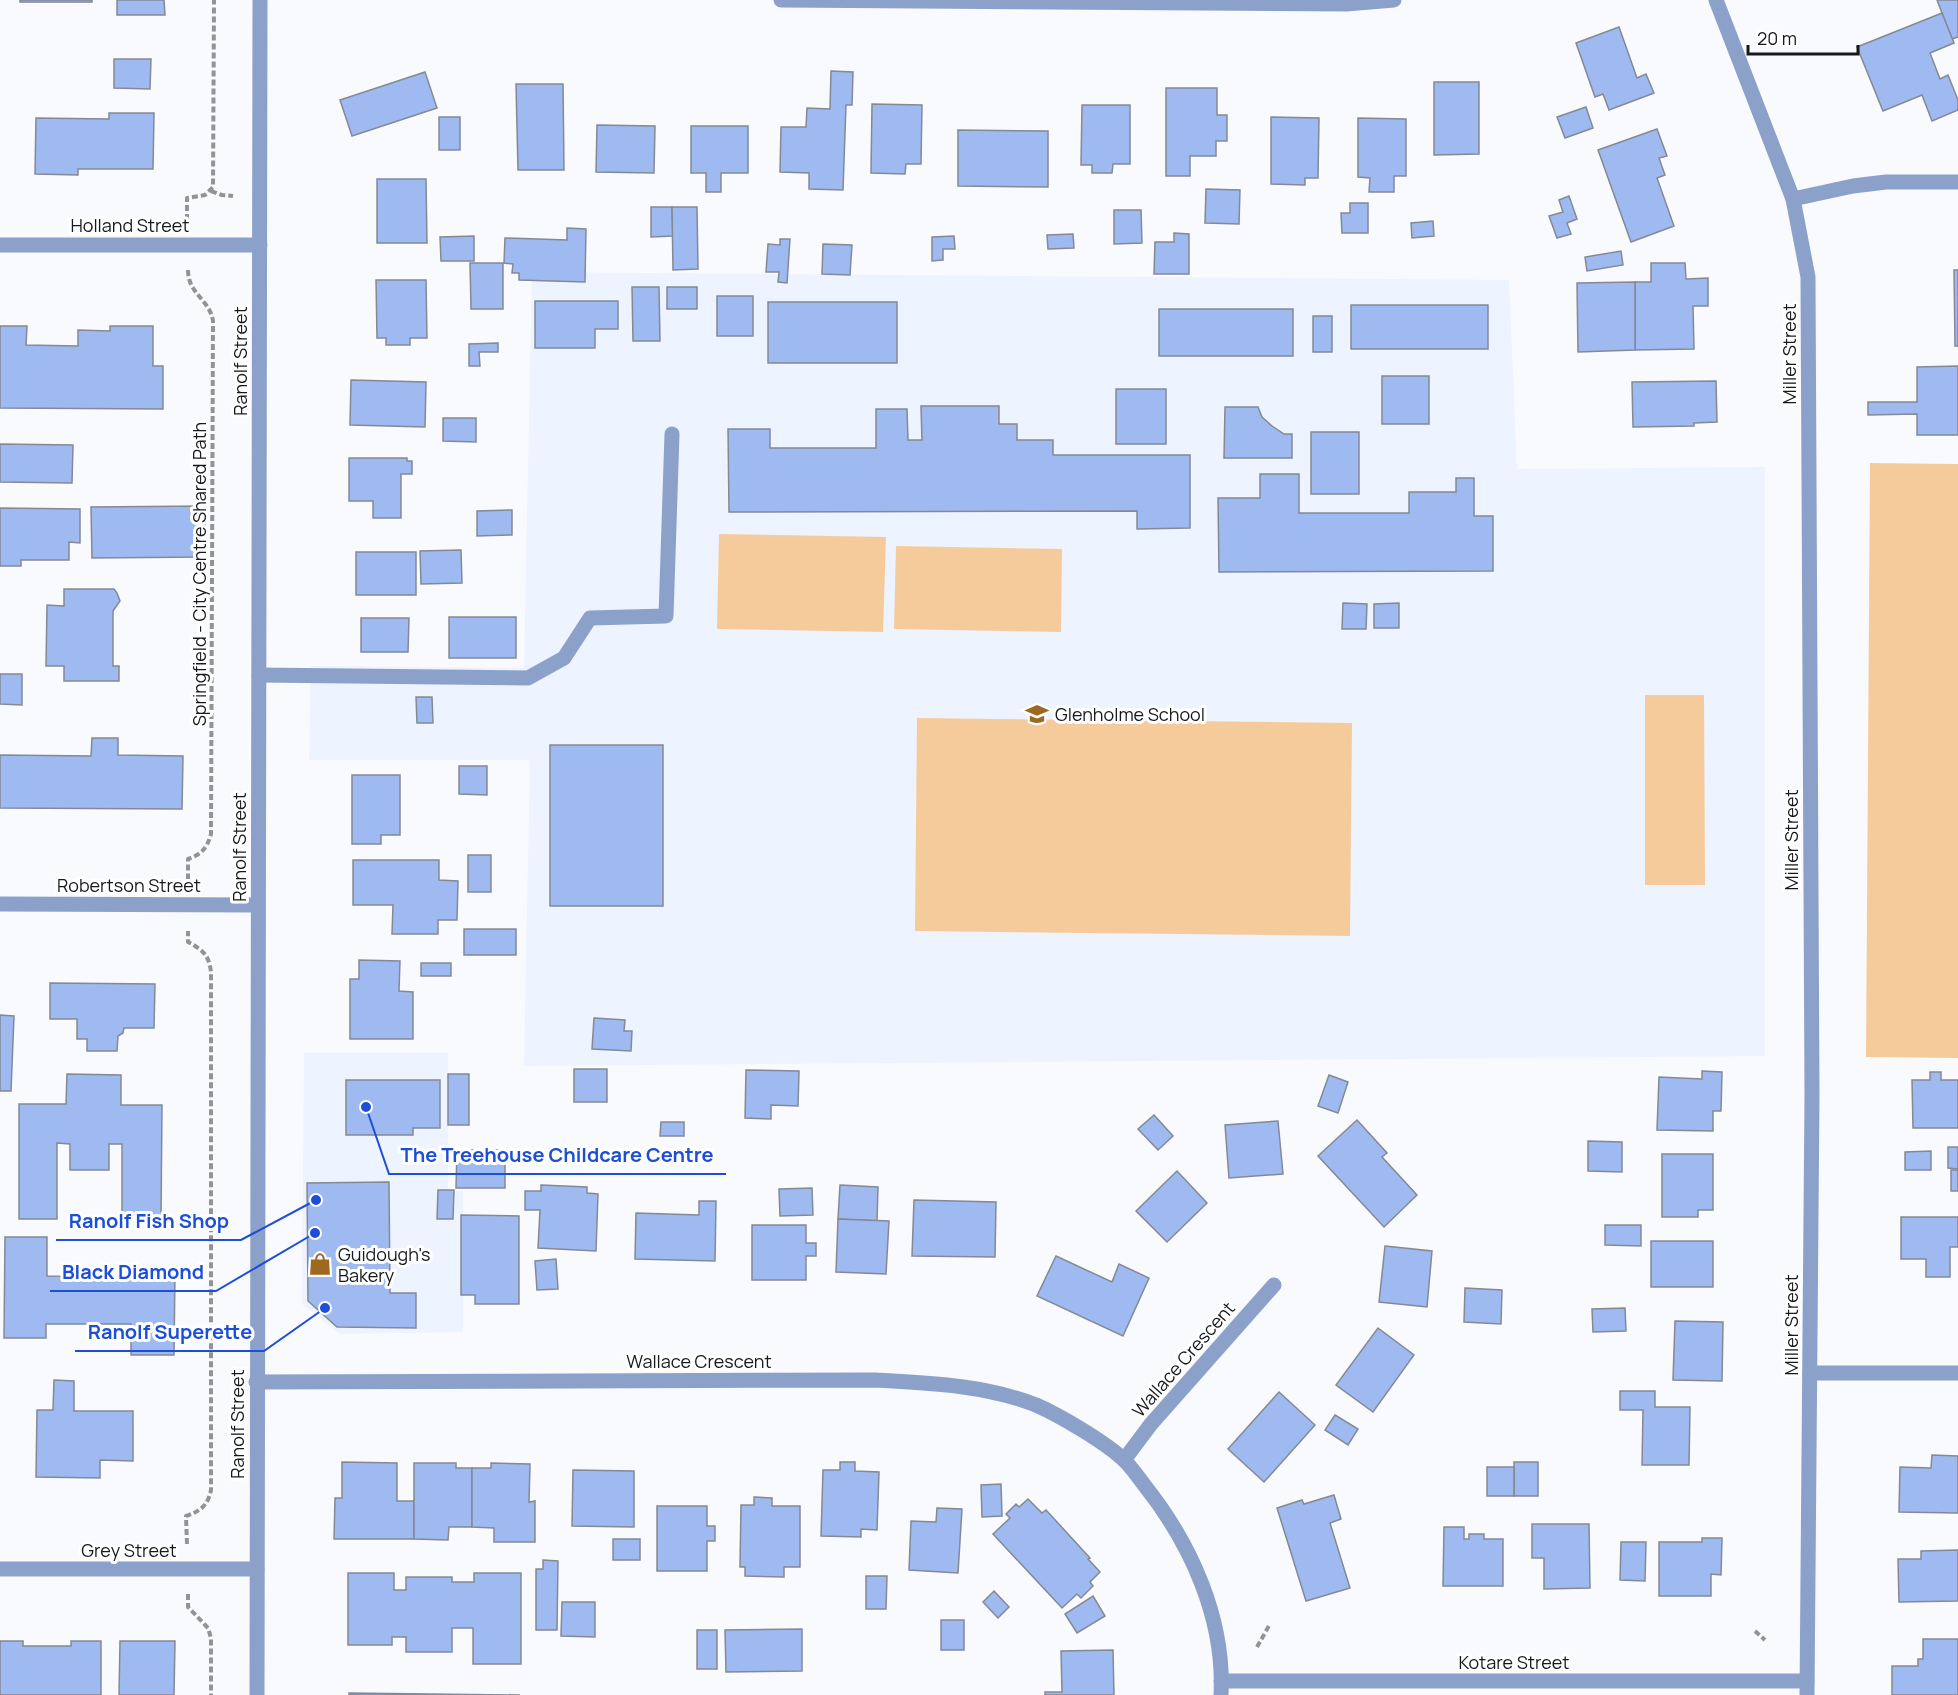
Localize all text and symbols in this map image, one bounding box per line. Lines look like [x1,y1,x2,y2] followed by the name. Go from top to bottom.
[1748,18,1858,56] scale bar
[1757,26,1797,50] text: 20 m
[70,213,190,237] street label: Holland Street
[1777,303,1801,405] street label: Miller Street
[228,306,252,416] street label: Ranolf Street
[187,422,211,726] street label: Springfield - City Centre Shared Path
[1024,701,1050,727] school or university icon: Glenholme School
[1055,702,1205,726] place label: Glenholme School
[1779,789,1803,891] street label: Miller Street
[227,792,251,902] street label: Ranolf Street
[57,873,201,897] street label: Robertson Street
[389,1136,726,1174] callout: The Treehouse Childcare Centre
[401,1141,713,1168] text: The Treehouse Childcare Centre
[56,1202,241,1240] callout: Ranolf Fish Shop
[69,1207,229,1234] text: Ranolf Fish Shop
[338,1242,430,1287] place label: Guidough's Bakery
[307,1251,333,1277] shop icon: Guidough's Bakery
[50,1253,216,1291] callout: Black Diamond
[62,1258,204,1285] text: Black Diamond
[1779,1274,1803,1376] street label: Miller Street
[1126,1296,1240,1422] street label: Wallace Crescent
[75,1313,264,1351] callout: Ranolf Superette
[88,1318,252,1345] text: Ranolf Superette
[626,1349,772,1373] street label: Wallace Crescent
[225,1369,249,1479] street label: Ranolf Street
[81,1538,177,1562] street label: Grey Street
[1458,1650,1570,1674] street label: Kotare Street

